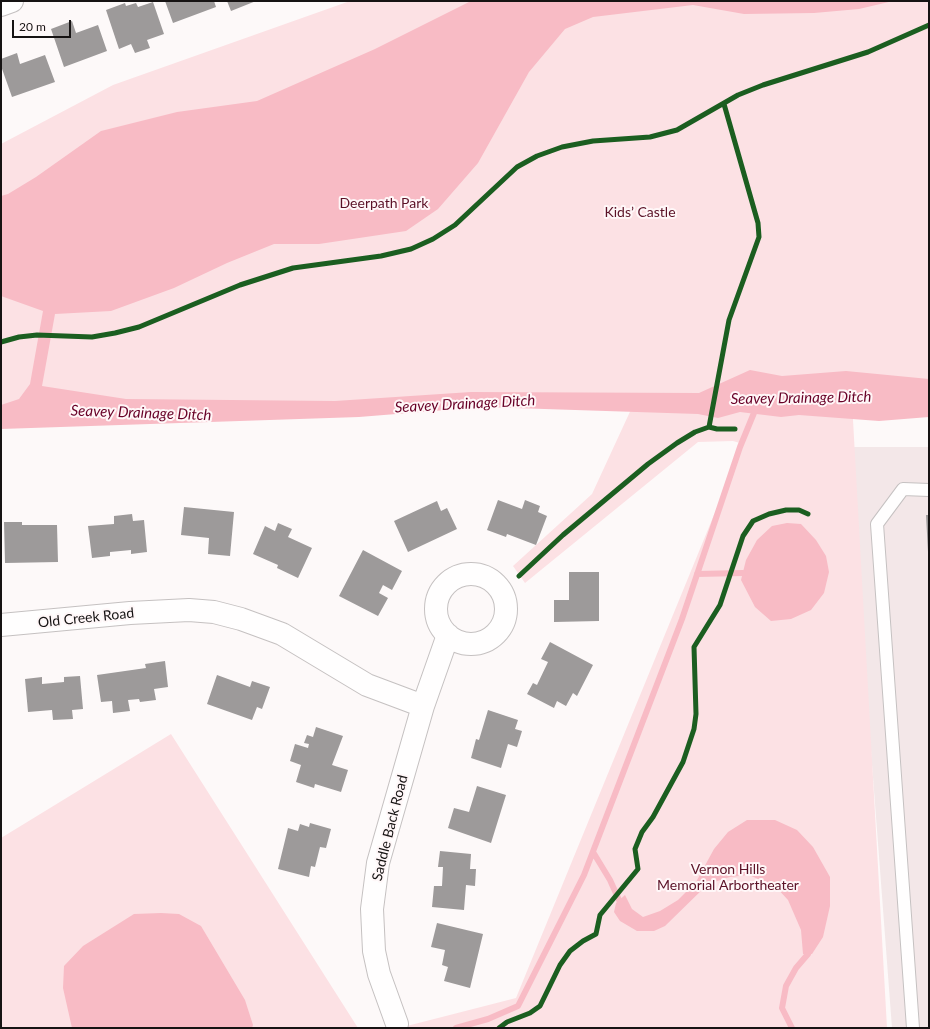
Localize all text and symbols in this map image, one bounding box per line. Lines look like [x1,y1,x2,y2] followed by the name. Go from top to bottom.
[14,12,73,38] scale bar
[19,19,46,34] text: 20 m
[340,195,428,211] park label: Deerpath Park
[604,204,676,220] park label: Kids’ Castle
[731,388,871,408] water label: Seavey Drainage Ditch
[394,391,536,417] water label: Seavey Drainage Ditch
[70,402,212,424] water label: Seavey Drainage Ditch
[37,605,135,631] street label: Old Creek Road
[369,773,411,883] street label: Saddle Back Road
[657,861,799,894] park label: Vernon Hills Memorial Arbortheater

